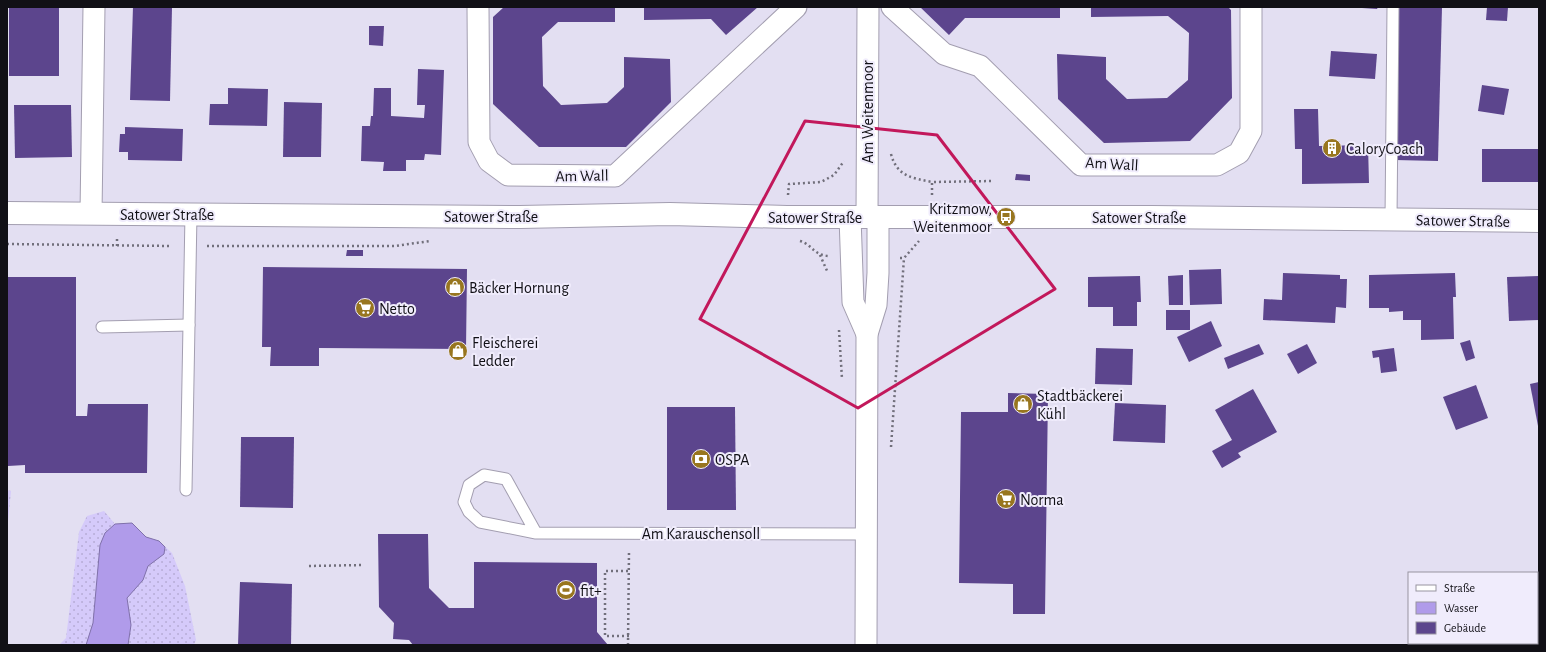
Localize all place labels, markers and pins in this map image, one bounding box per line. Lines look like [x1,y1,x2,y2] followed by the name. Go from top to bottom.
[1321,137,1343,159] building icon: CaloryCoach
[1346,141,1423,158] place label: CaloryCoach
[913,201,993,235] place label: Kritzmow, Weitenmoor
[995,206,1017,228] bus stop icon: Kritzmow, Weitenmoor
[444,276,466,298] shop icon: Bäcker Hornung
[469,280,569,296] place label: Bäcker Hornung
[354,297,376,319] supermarket icon: Netto
[379,301,415,317] place label: Netto
[472,335,538,369] place label: Fleischerei Ledder
[447,340,469,362] shop icon: Fleischerei Ledder
[1037,388,1123,422] place label: Stadtbäckerei Kühl
[1012,393,1034,415] shop icon: Stadtbäckerei Kühl
[690,448,712,470] bank icon: OSPA
[715,452,749,468] place label: OSPA
[995,488,1017,510] supermarket icon: Norma
[1020,492,1064,508] place label: Norma
[555,579,577,601] sports icon: fit+
[580,583,602,599] place label: fit+

